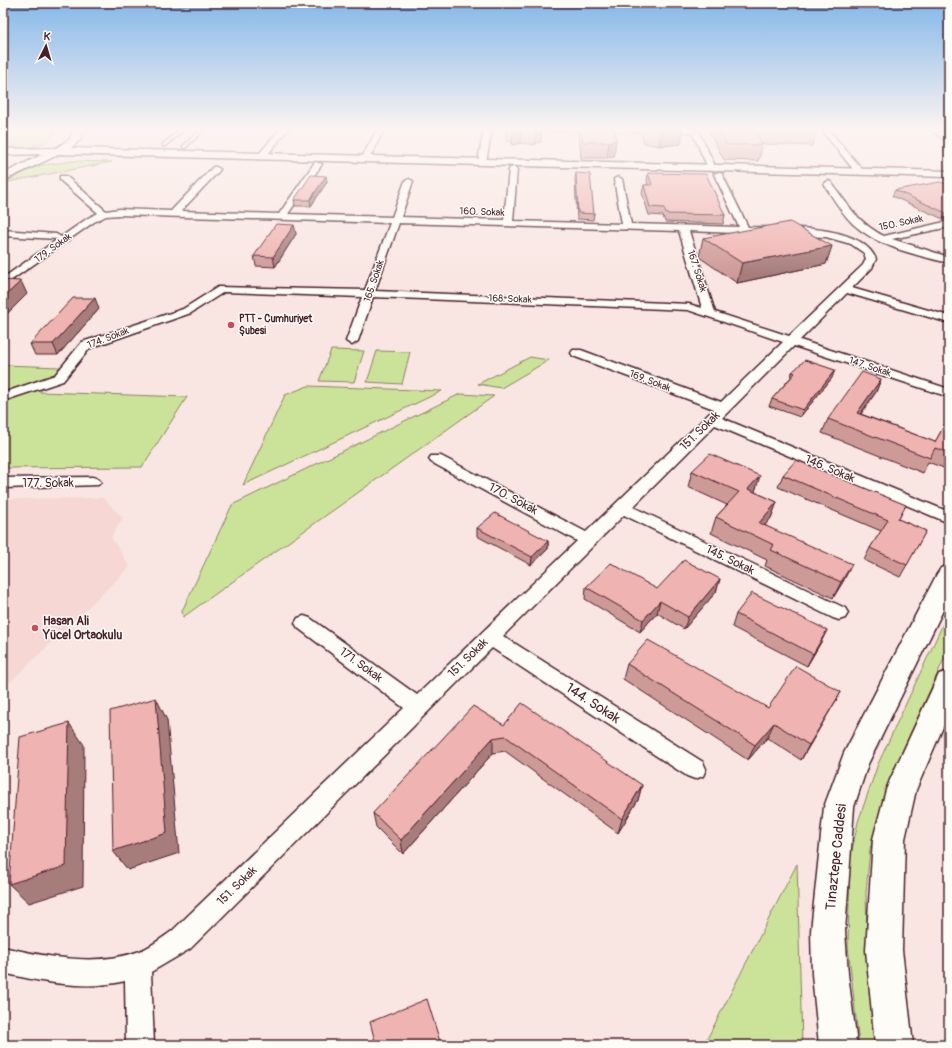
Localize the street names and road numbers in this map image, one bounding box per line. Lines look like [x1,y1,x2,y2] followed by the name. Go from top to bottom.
[459,205,506,219] street label: 160. Sokak
[878,212,925,234] street label: 150. Sokak
[32,230,75,265] street label: 179. Sokak
[685,248,710,294] street label: 167. Sokak
[361,258,387,304] street label: 165. Sokak
[488,292,533,306] street label: 168. Sokak
[86,324,131,351] street label: 174. Sokak
[847,355,893,380] street label: 147. Sokak
[628,368,673,395] street label: 169. Sokak
[677,408,723,454] street label: 151. Sokak
[803,452,857,486] street label: 146. Sokak
[22,476,74,491] street label: 177. Sokak
[486,480,540,518] street label: 170. Sokak
[703,542,757,578] street label: 145. Sokak
[445,635,491,681] street label: 151. Sokak
[336,644,386,686] street label: 171. Sokak
[563,679,624,727] street label: 144. Sokak
[822,802,850,911] street label: Tınaztepe Caddesi
[214,863,260,909] street label: 151. Sokak

